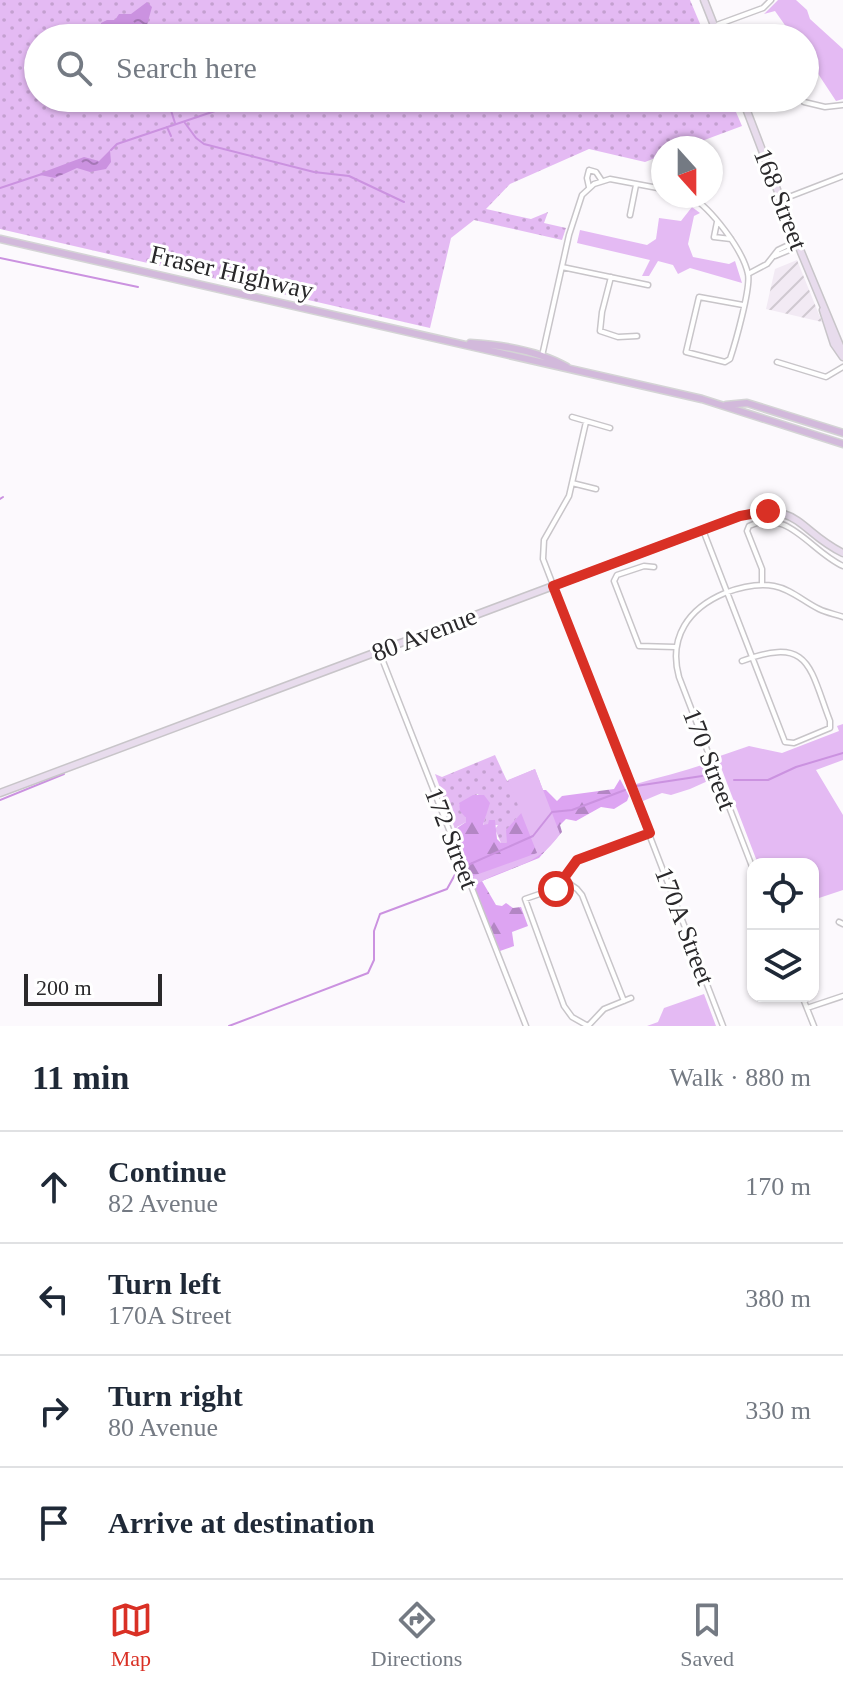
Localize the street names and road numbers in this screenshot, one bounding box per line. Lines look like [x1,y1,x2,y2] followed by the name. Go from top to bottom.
[748,144,813,255] street label: 168 Street
[147,240,316,305] street label: Fraser Highway
[368,601,481,668] street label: 80 Avenue
[677,704,742,815] street label: 170 Street
[419,783,484,894] street label: 172 Street
[649,863,720,990] street label: 170A Street

